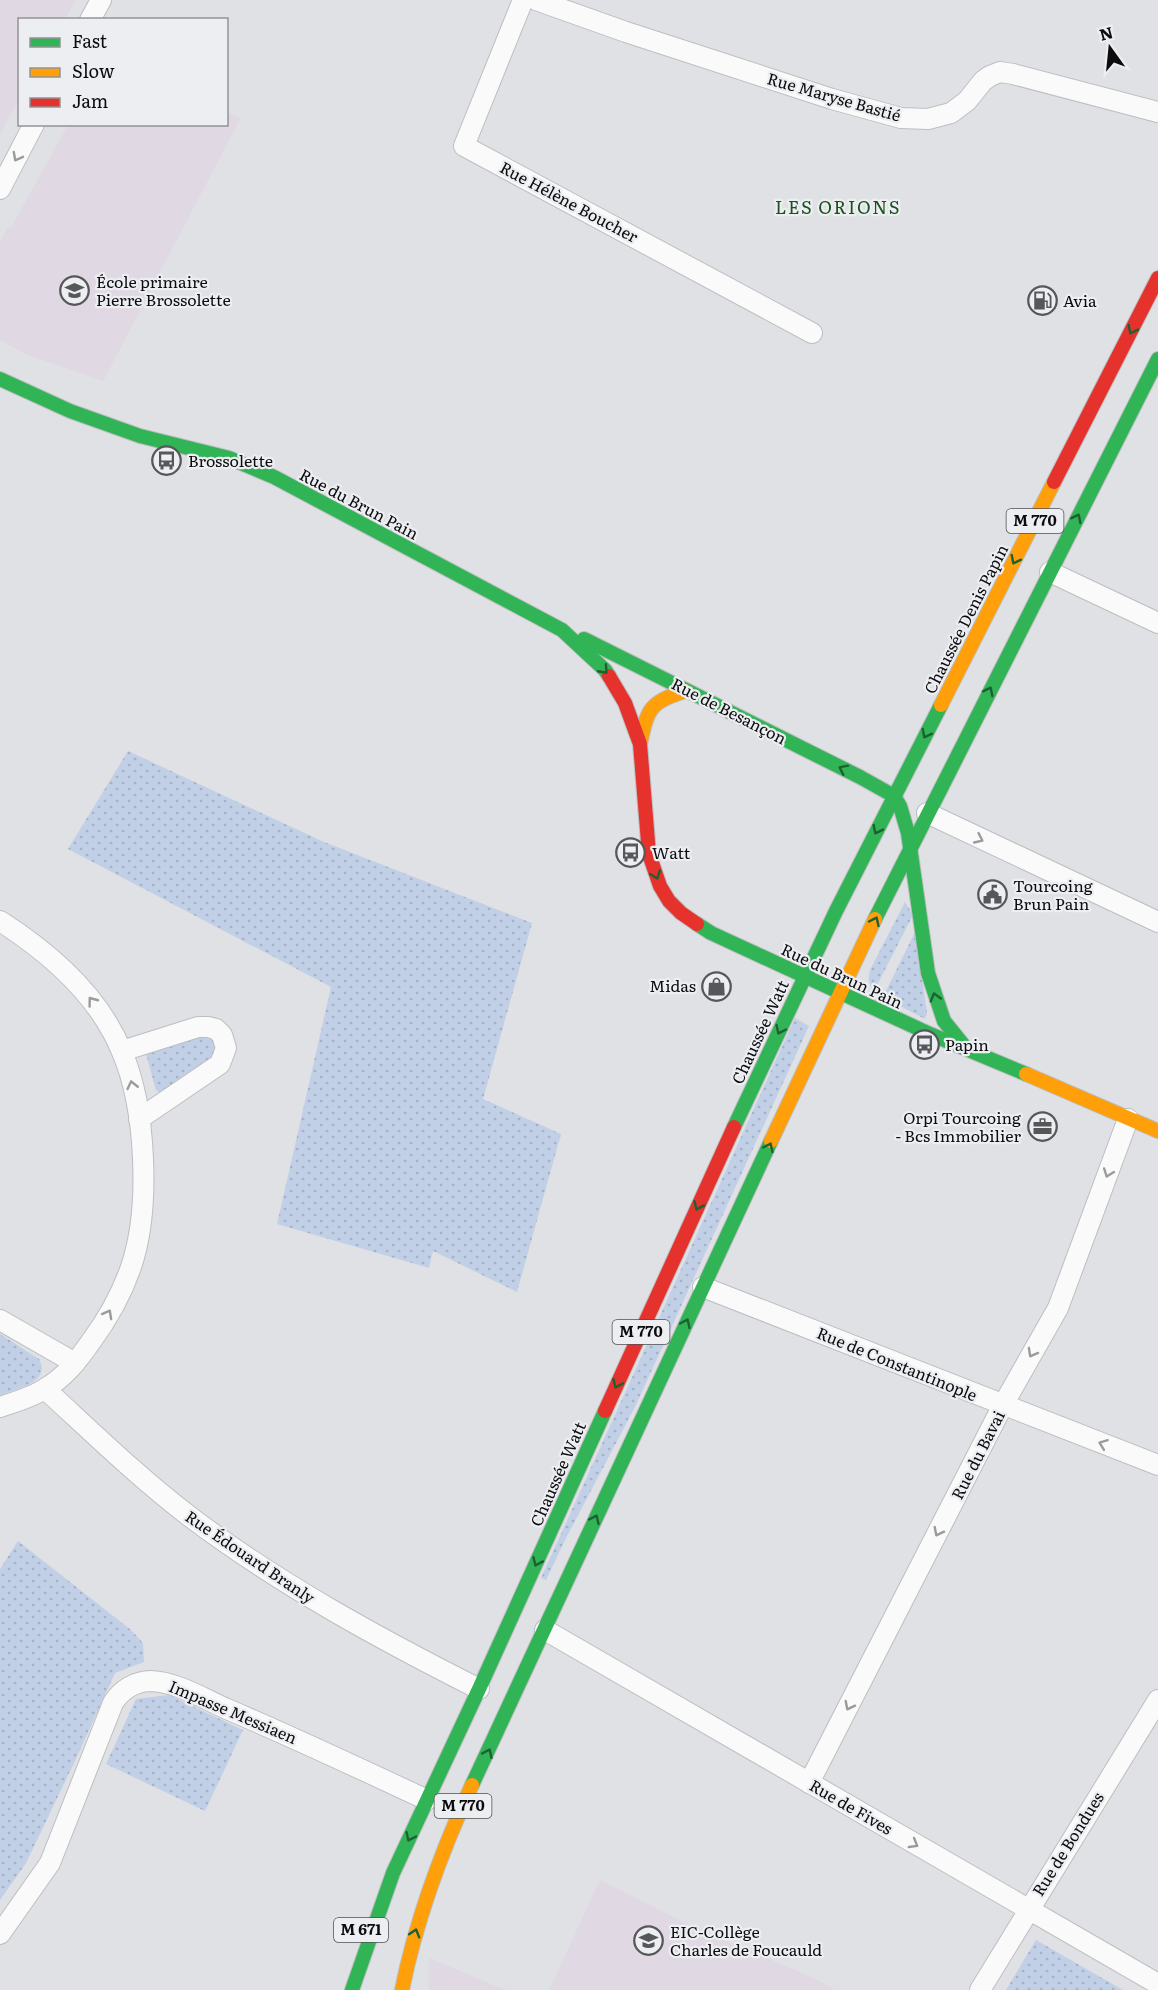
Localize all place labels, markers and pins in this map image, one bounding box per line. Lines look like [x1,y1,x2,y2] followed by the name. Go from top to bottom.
[96,269,231,311] place label: École primaire Pierre Brossolette
[59,275,91,307] school or university icon: École primaire Pierre Brossolette
[1026,285,1058,317] fuel station icon: Avia
[1063,288,1097,312] place label: Avia
[151,445,183,477] bus stop icon: Brossolette
[188,448,273,472] place label: Brossolette
[615,837,647,869] bus stop icon: Watt
[652,840,691,864] place label: Watt
[1013,873,1093,915] place label: Tourcoing Brun Pain
[976,879,1008,911] public building icon: Tourcoing Brun Pain
[701,970,733,1002] shop icon: Midas
[649,973,696,997] place label: Midas
[908,1029,940,1061] bus stop icon: Papin
[945,1032,989,1056] place label: Papin
[895,1105,1021,1147] place label: Orpi Tourcoing - Bcs Immobilier
[1026,1111,1058,1143] office icon: Orpi Tourcoing - Bcs Immobilier
[670,1919,822,1961] place label: EIC-Collège Charles de Foucauld
[633,1925,665,1957] school or university icon: EIC-Collège Charles de Foucauld

